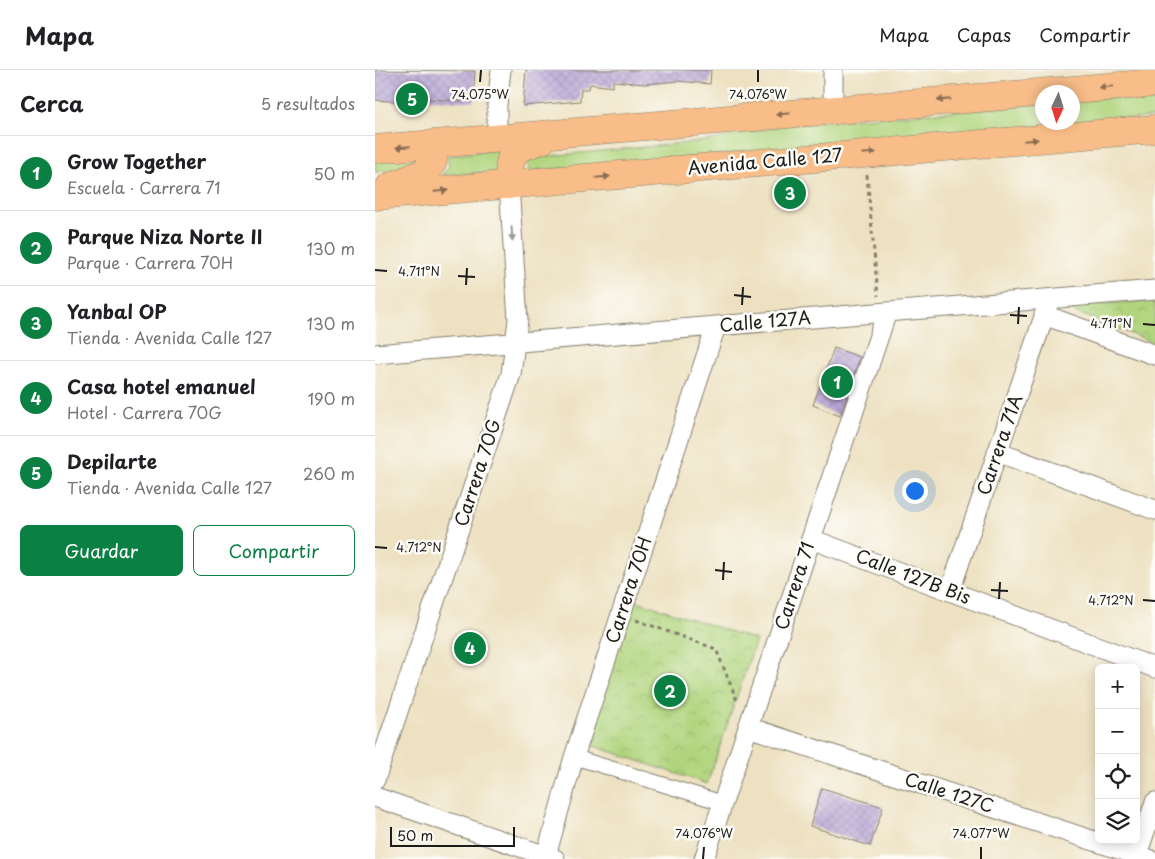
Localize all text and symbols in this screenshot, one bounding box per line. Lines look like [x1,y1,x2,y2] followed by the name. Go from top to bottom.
[25,17,94,53] text: Mapa
[879,21,929,48] text: Mapa
[957,21,1011,48] text: Capas
[1039,21,1130,48] text: Compartir
[396,80,428,118] pin: 5
[1098,83,1114,91] one-way arrow
[451,85,510,103] text: 74.075°W
[729,85,788,103] text: 74.076°W
[1035,85,1080,130] north arrow
[20,87,84,119] text: Cerca
[261,91,355,115] text: 5 resultados
[936,96,952,104] one-way arrow
[774,110,790,118] one-way arrow
[1024,136,1040,144] one-way arrow
[686,140,843,181] street label: Avenida Calle 127
[395,143,411,151] one-way arrow
[67,147,206,175] text: Grow Together
[862,149,878,157] one-way arrow
[32,161,40,185] text: 1
[314,161,355,185] text: 50 m
[595,172,611,180] one-way arrow
[774,174,806,212] pin: 3
[67,175,220,199] text: Escuela · Carrera 71
[433,187,449,195] one-way arrow
[67,222,262,250] text: Parque Niza Norte II
[509,226,517,242] one-way arrow
[30,236,42,260] text: 2
[307,236,355,260] text: 130 m
[67,250,233,274] text: Parque · Carrera 70H
[398,262,440,280] text: 4.711°N
[67,297,167,325] text: Yanbal OP
[718,303,812,338] street label: Calle 127A
[31,311,41,335] text: 3
[307,311,355,335] text: 130 m
[1090,314,1132,332] text: 4.711°N
[67,325,272,349] text: Tienda · Avenida Calle 127
[821,363,853,401] pin: 1
[67,372,256,400] text: Casa hotel emanuel
[31,386,41,410] text: 4
[307,386,355,410] text: 190 m
[969,391,1028,498] street label: Carrera 71A
[67,400,222,424] text: Hotel · Carrera 70G
[447,415,507,530] street label: Carrera 70G
[67,447,157,475] text: Depilarte
[31,461,41,485] text: 5
[303,461,355,485] text: 260 m
[67,475,272,499] text: Tienda · Avenida Calle 127
[902,478,928,504] your location
[20,525,183,576] button: Guardar
[193,525,355,576] button: Compartir
[598,533,658,647] street label: Carrera 70H
[396,538,442,556] text: 4.712°N
[767,538,820,633] street label: Carrera 71
[852,541,975,610] street label: Calle 127B Bis
[1088,591,1134,609] text: 4.712°N
[454,629,486,667] pin: 4
[1095,664,1140,844] map controls
[1095,664,1140,709] button: +
[654,672,686,710] pin: 2
[1095,709,1140,754] button: −
[1095,754,1140,799] button: locate
[901,764,998,819] street label: Calle 127C
[1095,799,1140,844] button: layers
[390,824,515,847] scale bar
[675,824,734,842] text: 74.076°W
[952,824,1010,842] text: 74.077°W
[397,825,433,846] text: 50 m

